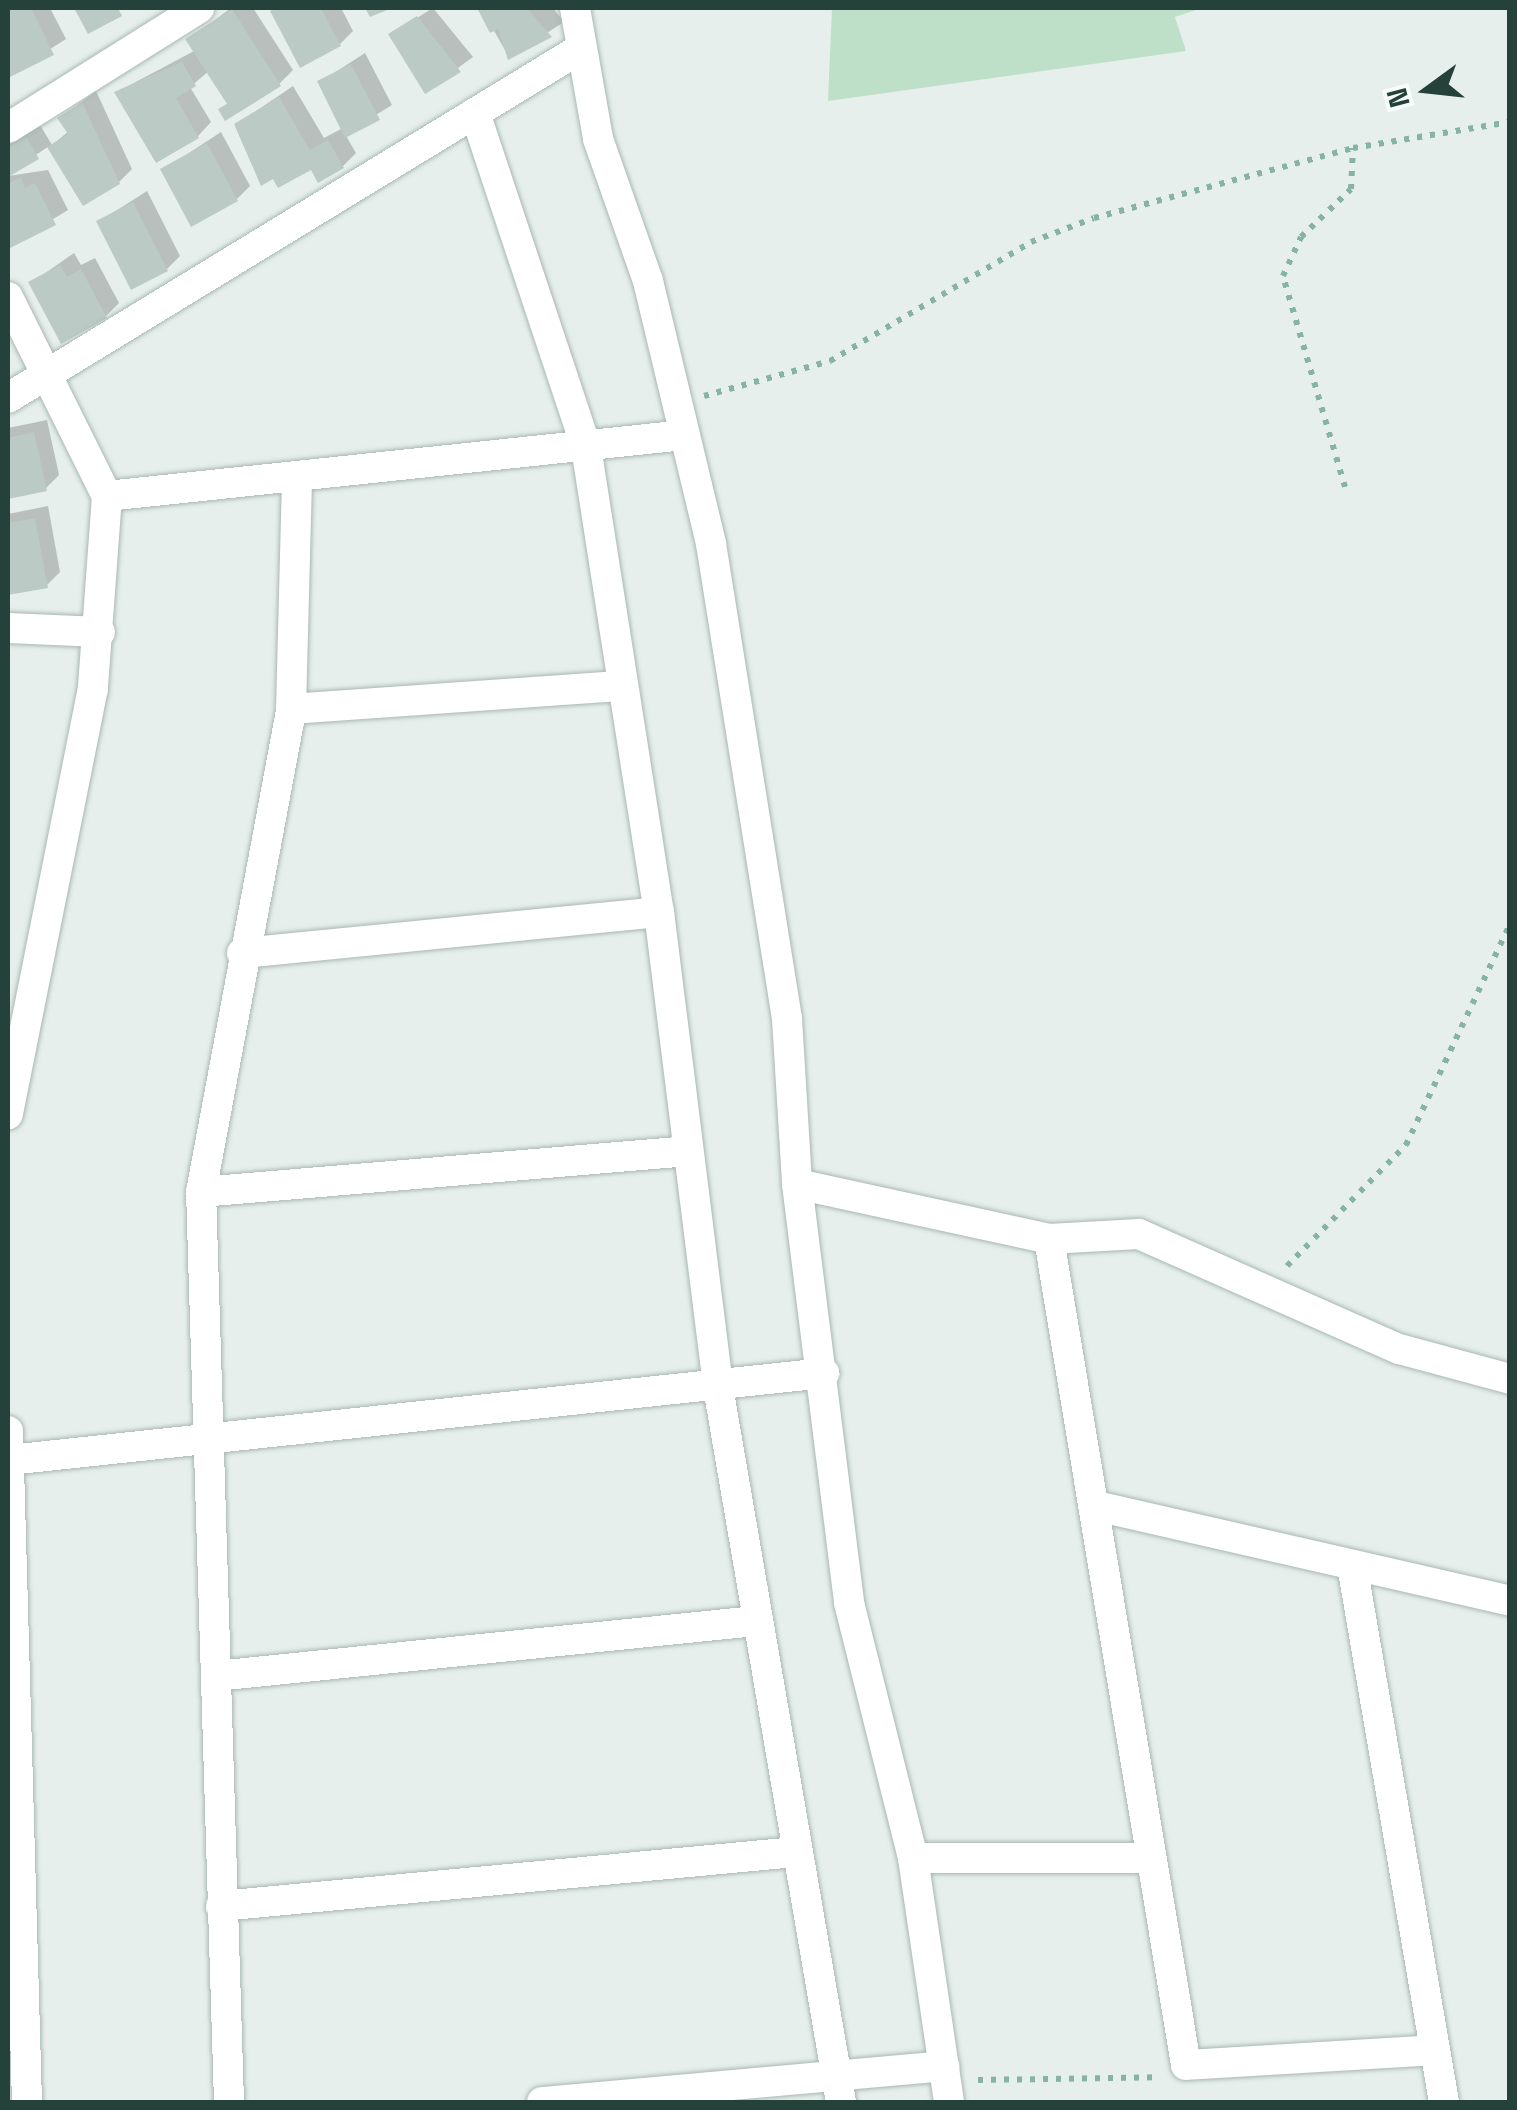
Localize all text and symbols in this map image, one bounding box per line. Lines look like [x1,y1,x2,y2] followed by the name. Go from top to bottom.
[1377,40,1477,140] north arrow
[1378,84,1418,111] text: N

